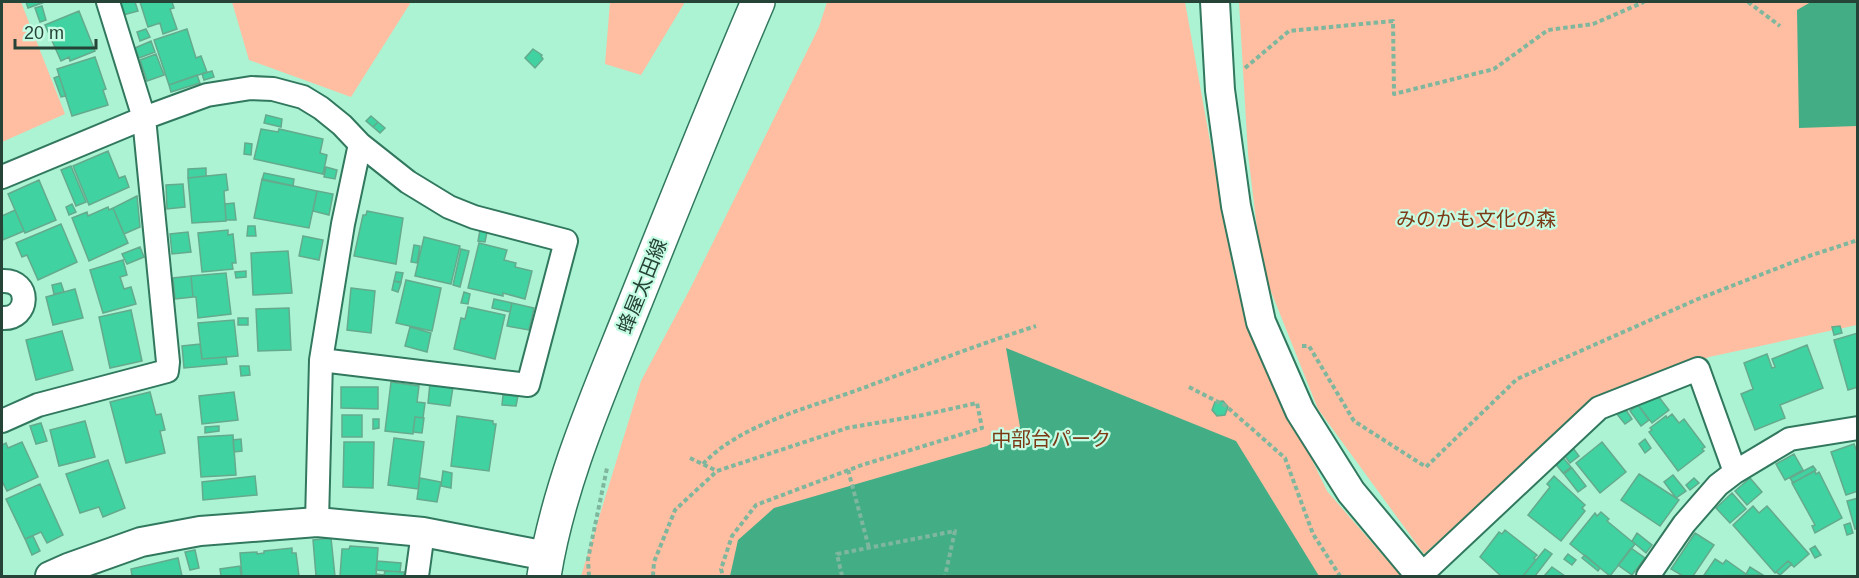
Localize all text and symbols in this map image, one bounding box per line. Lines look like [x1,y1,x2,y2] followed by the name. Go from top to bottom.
[15,12,96,50] scale bar
[24,23,64,43] text: 20 m
[1396,208,1556,230] park label: みのかも文化の森
[613,236,671,336] street label: 蜂屋太田線
[991,428,1111,450] park label: 中部台パーク

